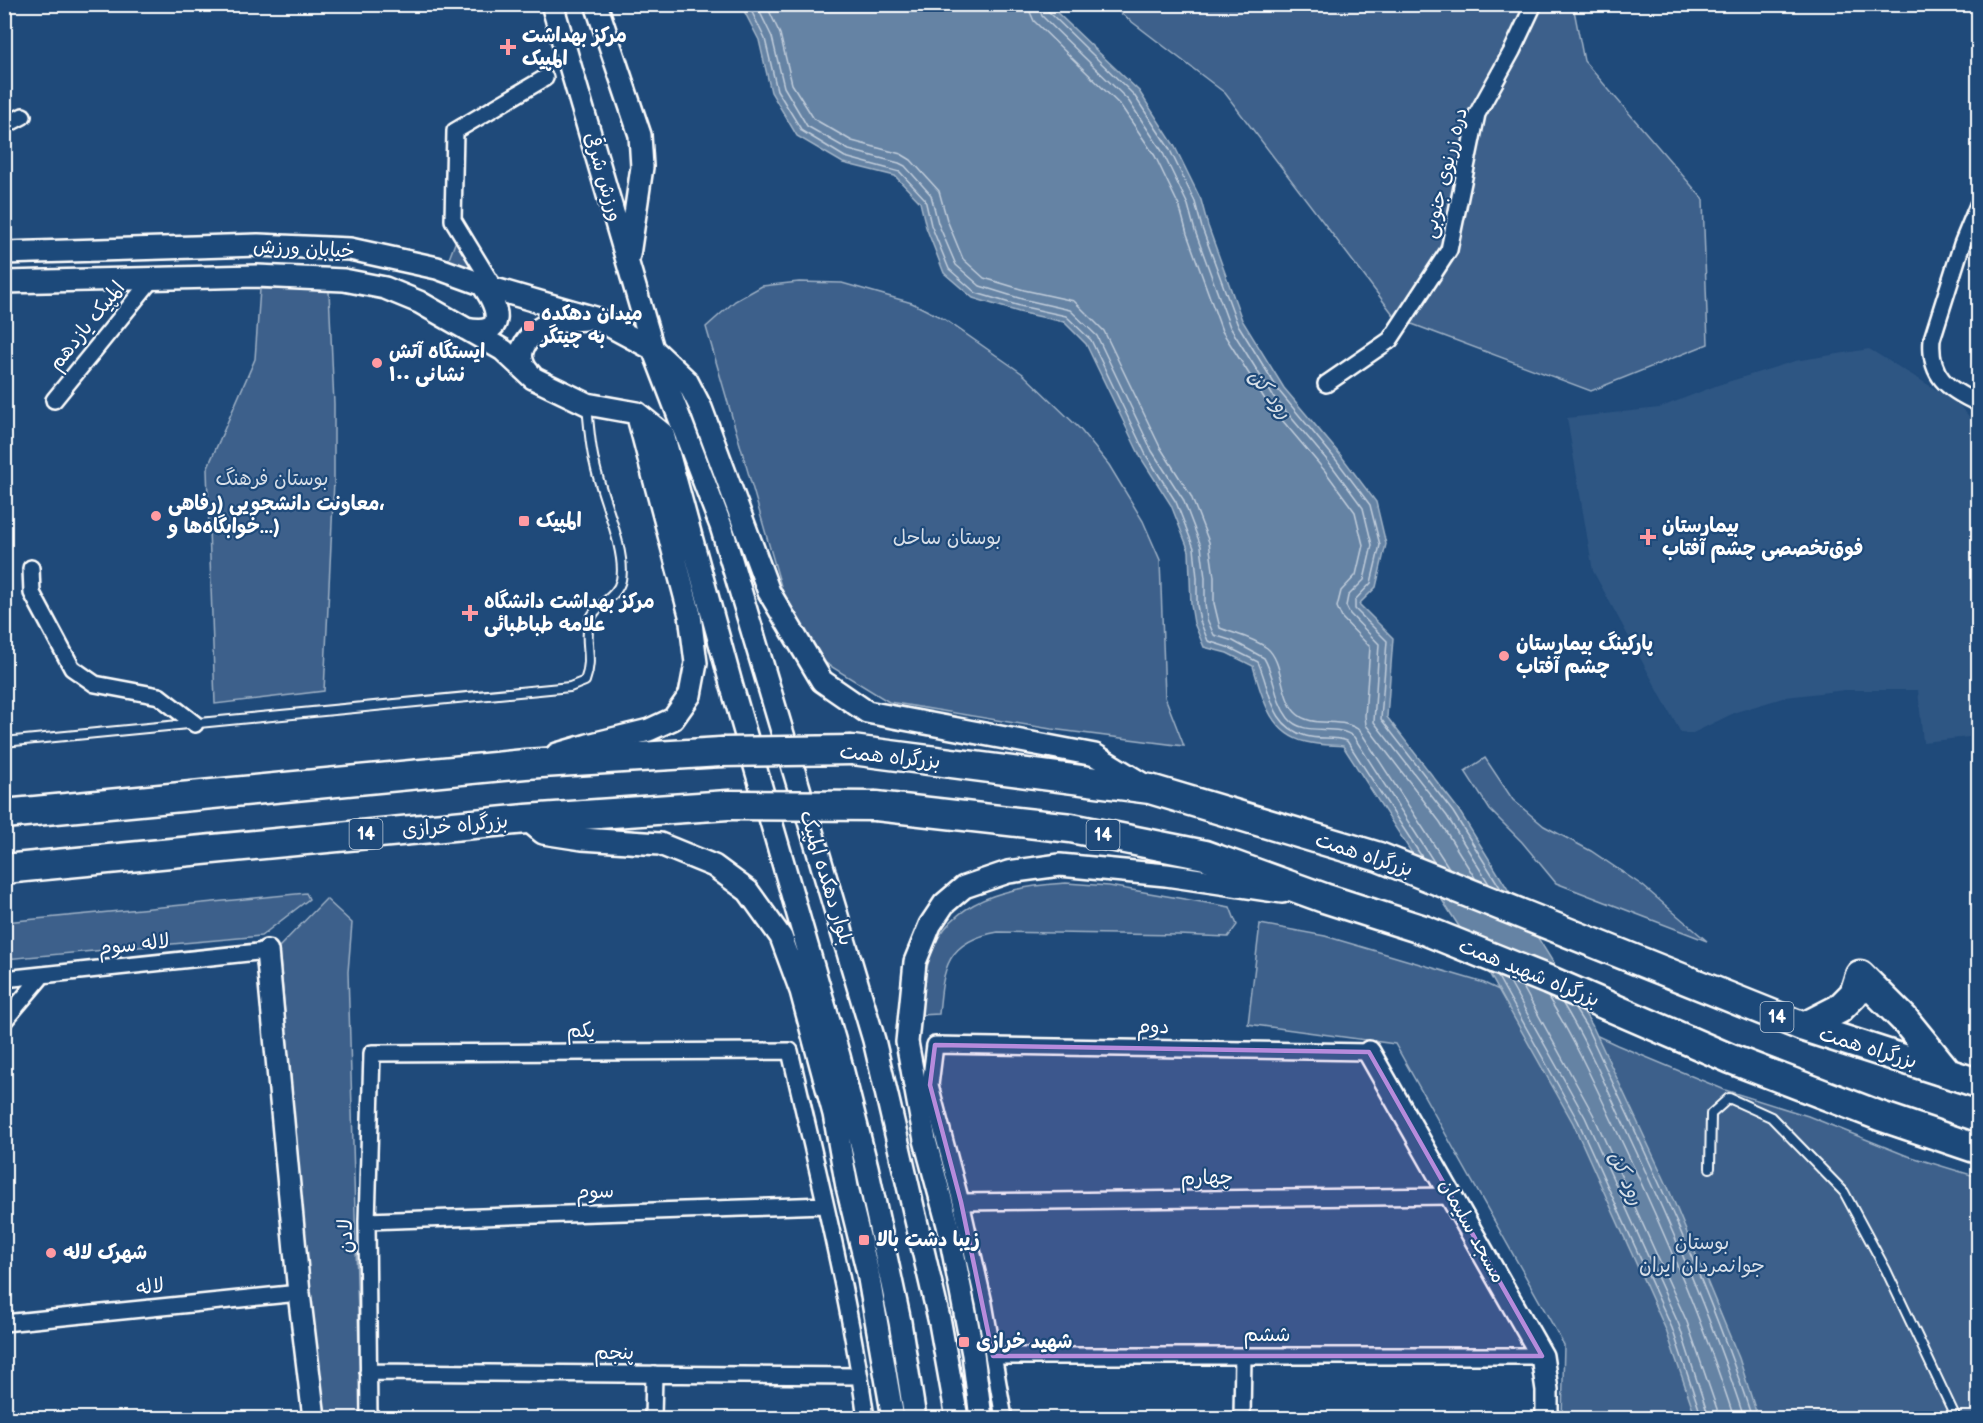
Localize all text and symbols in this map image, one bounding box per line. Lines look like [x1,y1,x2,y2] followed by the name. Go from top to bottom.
[522,24,627,71] place label: مرکز بهداشت المپیک
[499,38,517,56] marker: مرکز بهداشت المپیک
[1417,105,1474,241] street label: دره زرنوی جنوبی
[579,129,629,224] street label: ورزش شرقی
[253,234,355,264] street label: خیابان ورزش
[44,277,132,377] street label: المپیک یازدهم
[539,302,643,349] place label: میدان دهکده به چیتگر
[522,319,536,333] marker: میدان دهکده به چیتگر
[389,339,485,387] place label: ایستگاه آتش نشانی ۱۰۰
[370,356,384,370] marker: ایستگاه آتش نشانی ۱۰۰
[1243,364,1297,424] water label: رود کن
[215,467,329,491] park label: بوستان فرهنگ
[166,492,385,539] place label: معاونت دانشجویی (رفاهی، خوابگاه‌ها و...)
[149,509,163,523] marker: معاونت دانشجویی (رفاهی، خوابگاه‌ها و...)
[536,509,582,533] place label: المپیک
[517,514,531,528] marker: المپیک
[1662,514,1863,563] place label: بیمارستان فوق‌تخصصی چشم آفتاب
[893,526,1001,550] park label: بوستان ساحل
[1639,528,1657,546] marker: بیمارستان فوق‌تخصصی چشم آفتاب
[484,589,655,637] place label: مرکز بهداشت دانشگاه علامه طباطبائی
[461,604,479,622] marker: مرکز بهداشت دانشگاه علامه طباطبائی
[1516,631,1653,681] place label: پاركينگ بيمارستان چشم آفتاب
[1497,649,1511,663] marker: پاركينگ بيمارستان چشم آفتاب
[838,740,942,774] street label: بزرگراه همت
[794,807,858,949] street label: بلوار دهکده المپیک
[401,809,509,843] street label: بزرگراه خرازی
[350,819,382,849] road number: 14
[1086,820,1120,850] road number: 14
[1312,828,1416,882] street label: بزرگراه همت
[97,929,171,964] street label: لاله سوم
[1455,934,1603,1012] street label: بزرگراه شهید همت
[1760,1002,1794,1032] road number: 14
[1136,1015,1169,1042] street label: دوم
[567,1019,595,1045] street label: یکم
[1816,1022,1920,1074] street label: بزرگراه همت
[1603,1147,1649,1209] water label: رود کن
[1180,1166,1234,1192] street label: چهارم
[1434,1175,1510,1287] street label: مسجد سلیمان
[576,1179,614,1208] street label: سوم
[334,1219,358,1253] street label: لادن
[876,1228,980,1252] place label: زیبا دشت بالا
[1639,1231,1765,1278] park label: بوستان جوانمردان ایران
[857,1233,871,1247] marker: زیبا دشت بالا
[63,1241,147,1265] place label: شهرک لاله
[44,1246,58,1260] marker: شهرک لاله
[135,1274,165,1300] street label: لاله
[1243,1323,1291,1349] street label: ششم
[976,1330,1072,1354] place label: شهید خرازی
[957,1335,971,1349] marker: شهید خرازی
[594,1341,634,1367] street label: پنجم

